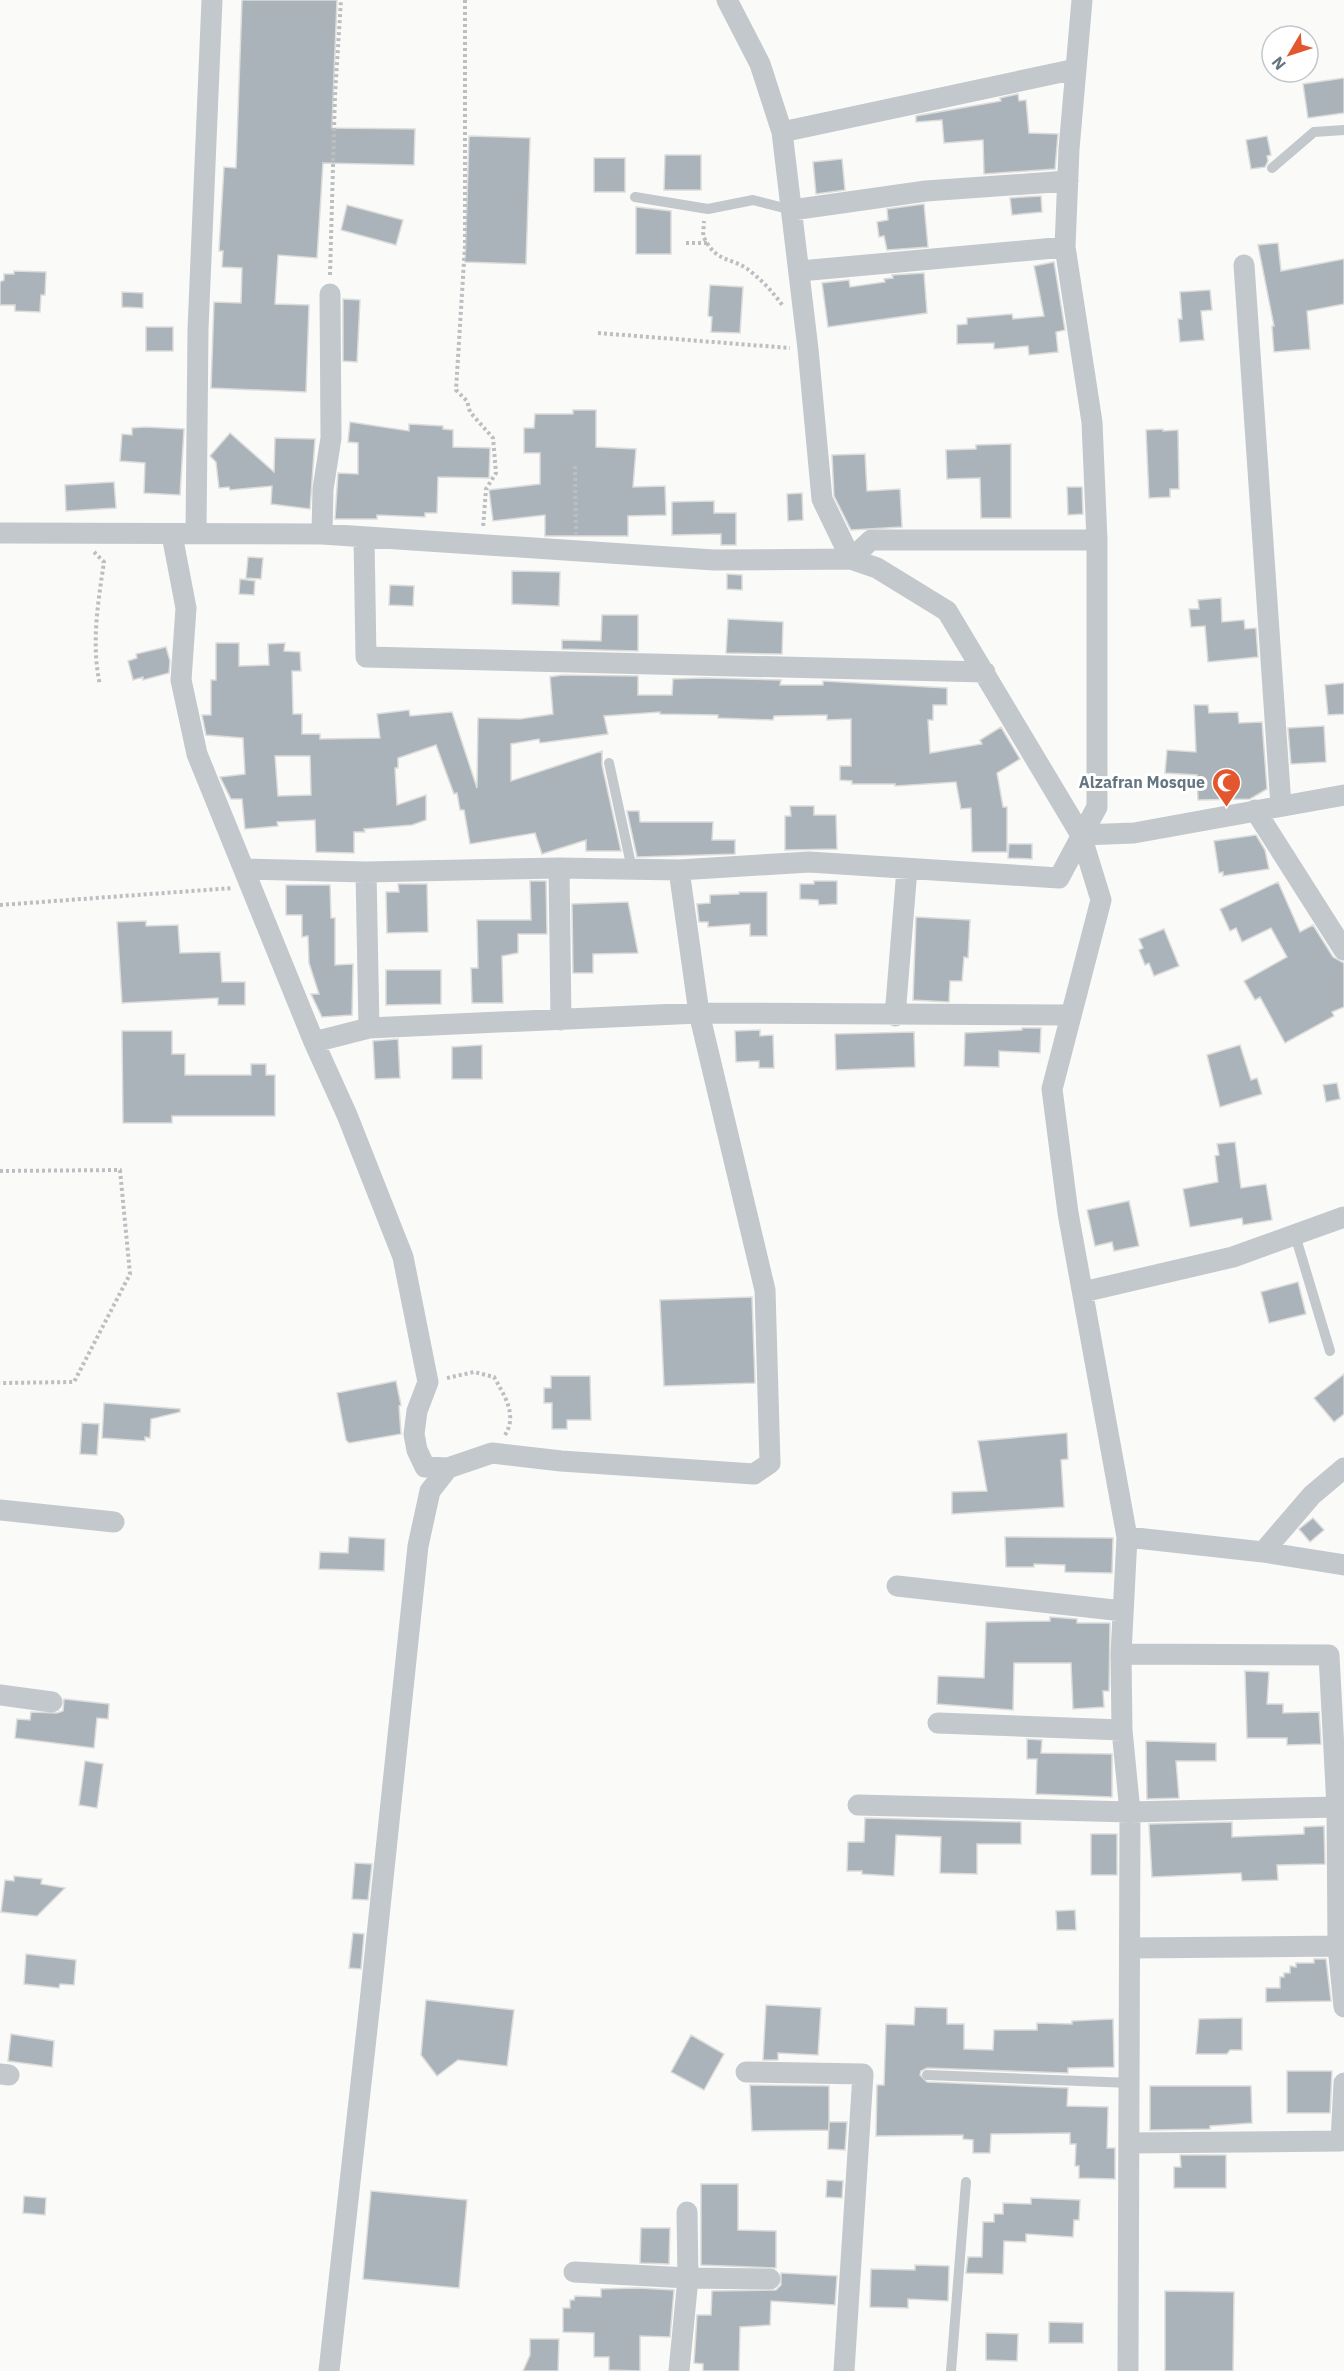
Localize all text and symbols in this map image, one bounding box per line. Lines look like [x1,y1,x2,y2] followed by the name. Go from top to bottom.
[1260,24,1320,84] north arrow
[1267,53,1290,74] text: N
[1210,766,1242,808] mosque icon: Alzafran Mosque
[1079,772,1205,792] place label: Alzafran Mosque

